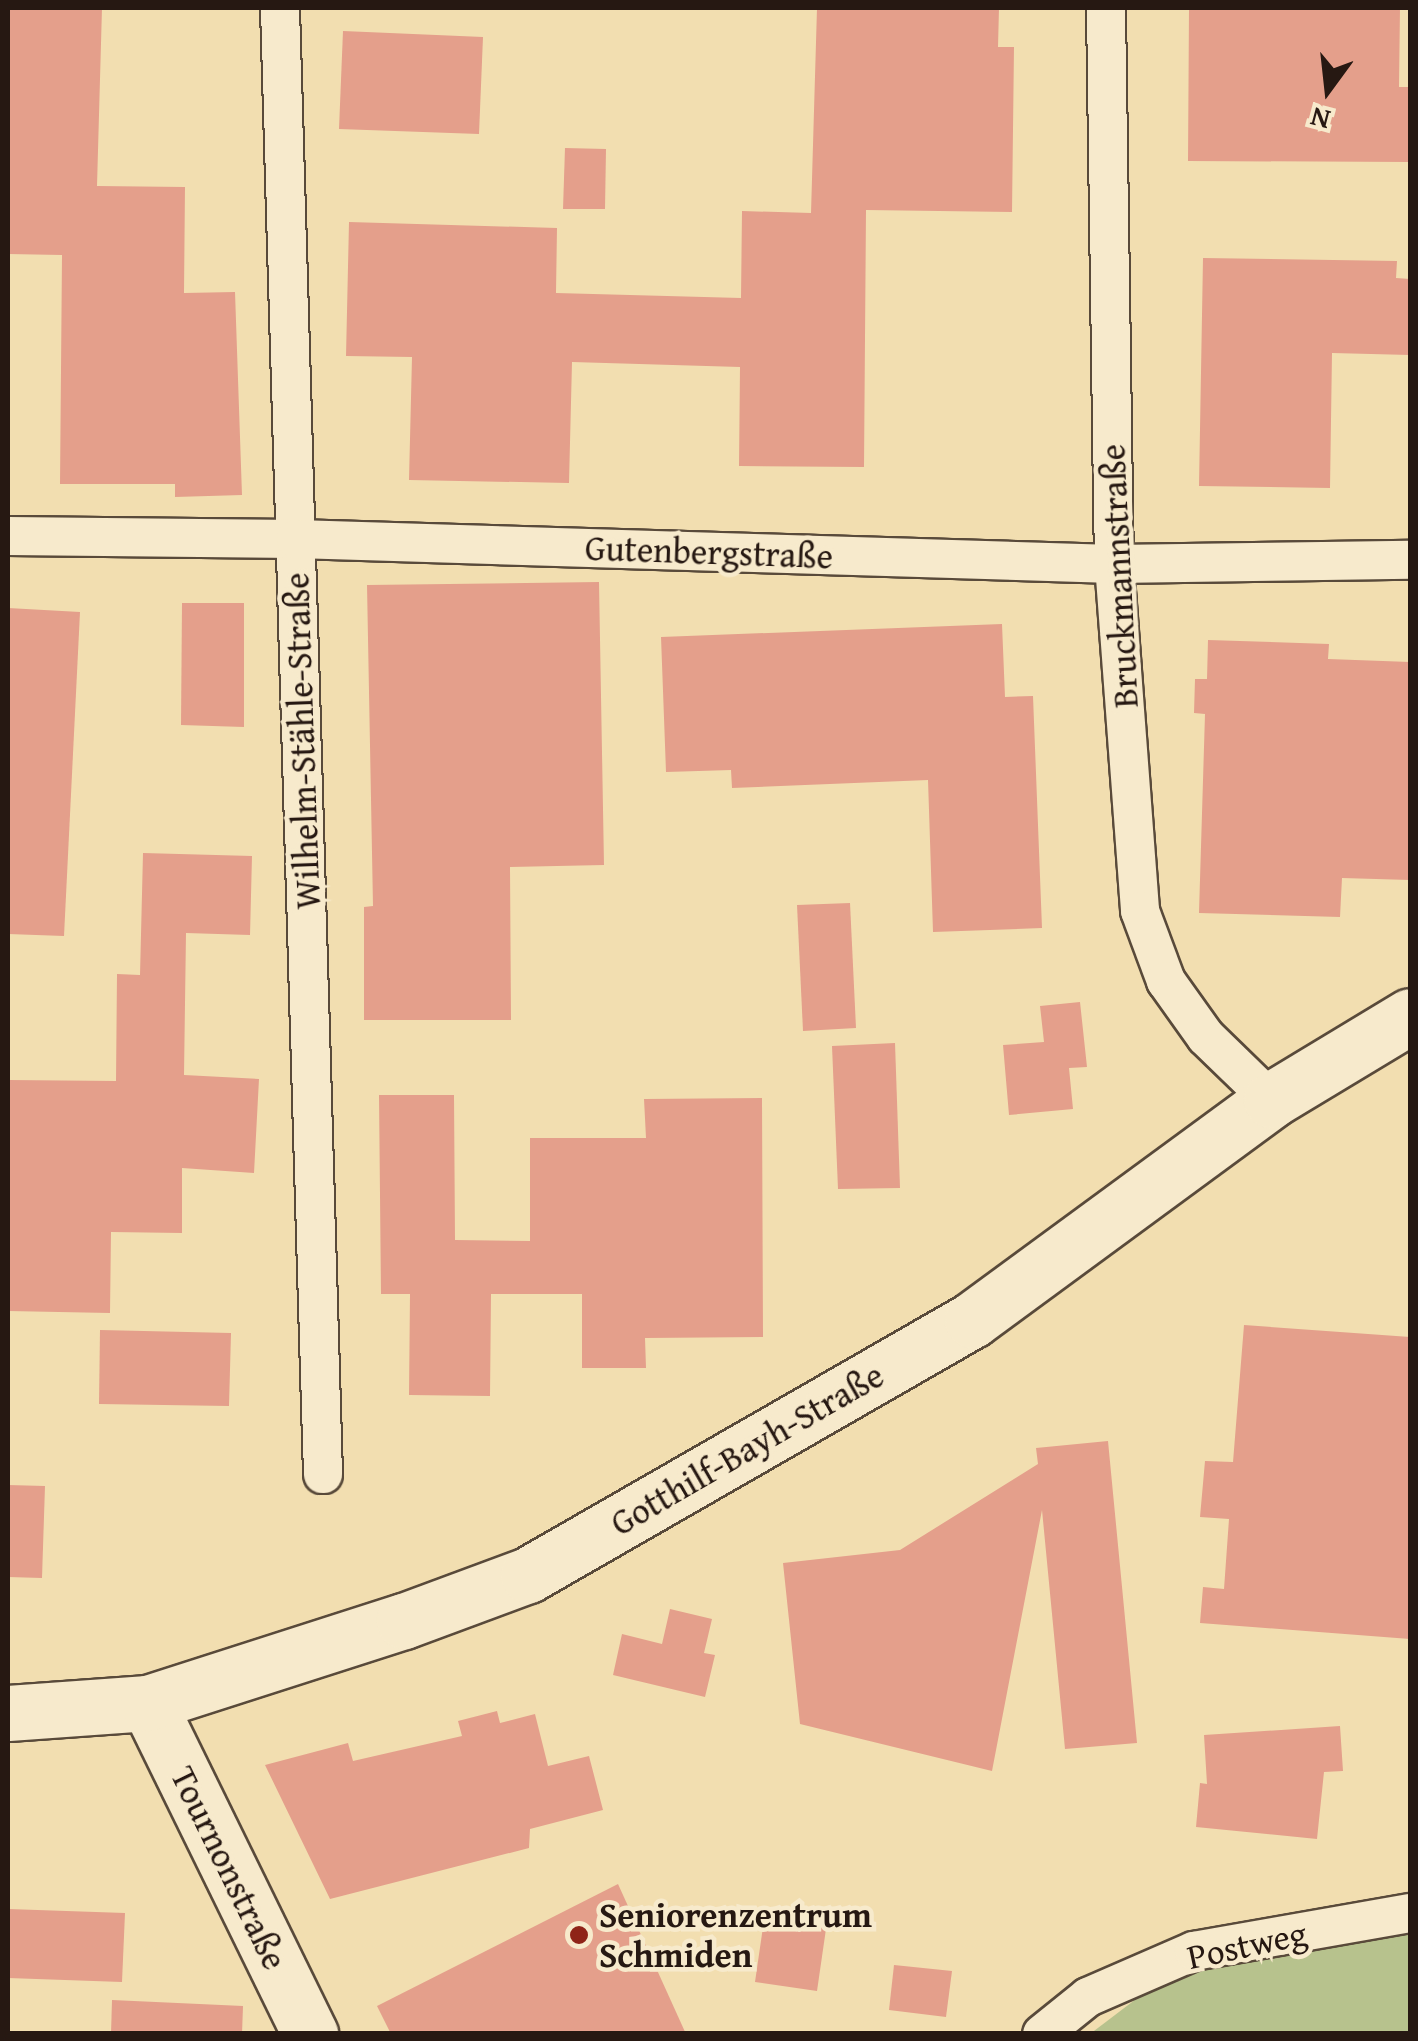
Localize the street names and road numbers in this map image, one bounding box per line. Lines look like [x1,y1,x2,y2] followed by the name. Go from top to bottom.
[1091,443,1147,709] street label: Bruckmannstraße
[584,527,834,577] street label: Gutenbergstraße
[275,572,329,910] street label: Wilhelm-Stähle-Straße
[603,1354,891,1544] street label: Gotthilf-Bayh-Straße
[162,1760,296,1976] street label: Tournonstraße
[1183,1912,1311,1978] street label: Postweg

